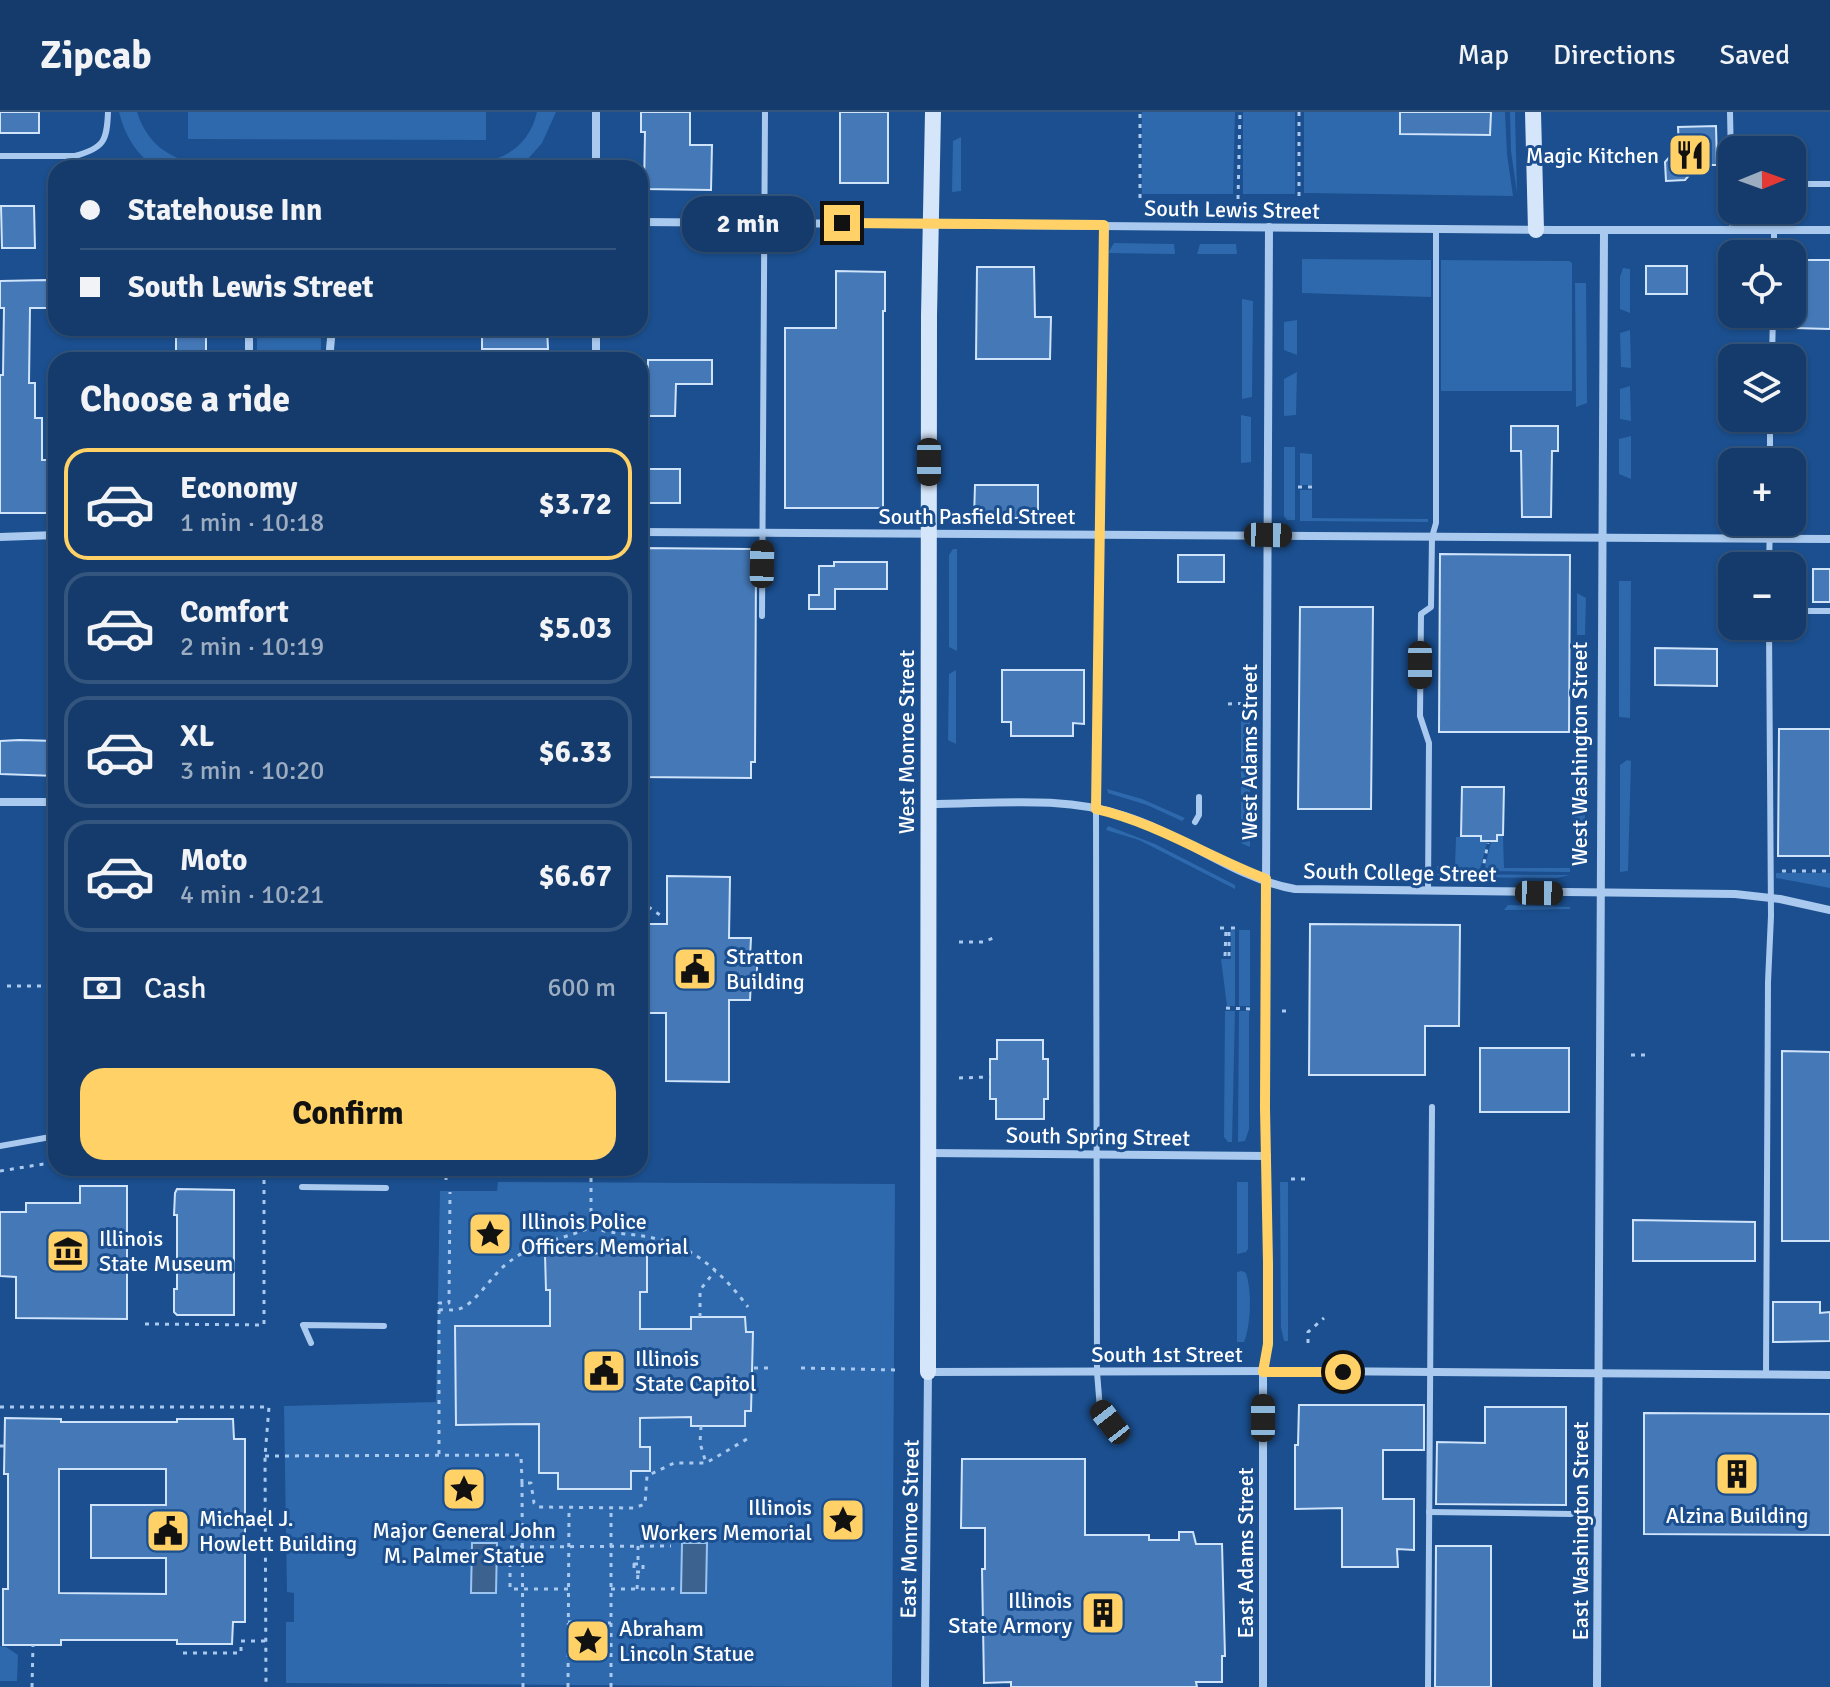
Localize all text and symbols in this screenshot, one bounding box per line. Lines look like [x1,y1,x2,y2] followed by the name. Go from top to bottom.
[40,32,152,79] text: Zipcab
[1457,38,1509,72] text: Map
[1553,38,1675,72] text: Directions
[1719,38,1790,72] text: Saved
[1666,131,1714,179] restaurant icon: Magic Kitchen
[1718,136,1806,224] north arrow
[1718,136,1806,640] map controls
[1526,142,1659,169] place label: Magic Kitchen
[128,192,323,229] text: Statehouse Inn
[1144,194,1320,225] street label: South Lewis Street
[682,195,814,251] callout: 2 min
[824,205,860,241] route end
[717,208,779,240] text: 2 min
[1718,240,1806,328] button: locate
[128,269,374,306] text: South Lewis Street
[1718,344,1806,432] button: layers
[80,377,290,422] text: Choose a ride
[917,438,941,486] car
[1718,448,1806,536] button: +
[84,468,156,540] icon: car
[180,470,297,507] text: Economy
[539,486,612,523] text: $3.72
[879,503,1076,530] street label: South Pasfield Street
[180,507,324,539] text: 1 min · 10:18
[1244,523,1292,547] car
[750,540,774,588] car
[1718,552,1806,640] button: −
[84,592,156,664] icon: car
[180,594,289,631] text: Comfort
[539,610,612,647] text: $5.03
[180,631,324,663] text: 2 min · 10:19
[1408,641,1432,689] car
[1566,642,1593,866] street label: West Washington Street
[893,649,920,834] street label: West Monroe Street
[1236,663,1263,840] street label: West Adams Street
[84,716,156,788] icon: car
[180,718,214,755] text: XL
[539,734,612,771] text: $6.33
[180,755,324,787] text: 3 min · 10:20
[84,840,156,912] icon: car
[180,842,247,879] text: Moto
[1303,857,1497,888] street label: South College Street
[539,858,612,895] text: $6.67
[180,879,324,911] text: 4 min · 10:21
[1515,881,1563,905] car
[726,943,805,995] place label: Stratton Building
[671,945,719,993] public building icon: Stratton Building
[80,966,124,1010] icon: cash
[144,970,207,1007] text: Cash
[547,972,616,1004] text: 600 m
[80,1068,616,1160] button: Confirm
[1006,1121,1191,1152] street label: South Spring Street
[521,1208,689,1260] place label: Illinois Police Officers Memorial
[466,1210,514,1258] place icon: Illinois Police Officers Memorial
[99,1225,233,1277] place label: Illinois State Museum
[44,1227,92,1275] museum icon: Illinois State Museum
[1091,1341,1243,1368] street label: South 1st Street
[635,1345,756,1397] place label: Illinois State Capitol
[580,1347,628,1395] public building icon: Illinois State Capitol
[1325,1354,1361,1390] route start
[1251,1394,1275,1442] car
[1086,1396,1134,1448] car
[1567,1421,1594,1640] street label: East Washington Street
[894,1439,925,1619] street label: East Monroe Street
[1713,1450,1761,1498] building icon: Alzina Building
[440,1465,488,1513] place icon: Major General John M. Palmer Statue
[1232,1467,1259,1639] street label: East Adams Street
[641,1494,812,1546] place label: Illinois Workers Memorial
[819,1496,867,1544] place icon: Illinois Workers Memorial
[1666,1502,1808,1529] place label: Alzina Building
[199,1505,357,1557] place label: Michael J. Howlett Building
[144,1507,192,1555] public building icon: Michael J. Howlett Building
[372,1517,556,1569] place label: Major General John M. Palmer Statue
[948,1587,1073,1639] place label: Illinois State Armory
[1079,1589,1127,1637] building icon: Illinois State Armory
[619,1615,755,1667] place label: Abraham Lincoln Statue
[564,1617,612,1665] place icon: Abraham Lincoln Statue

